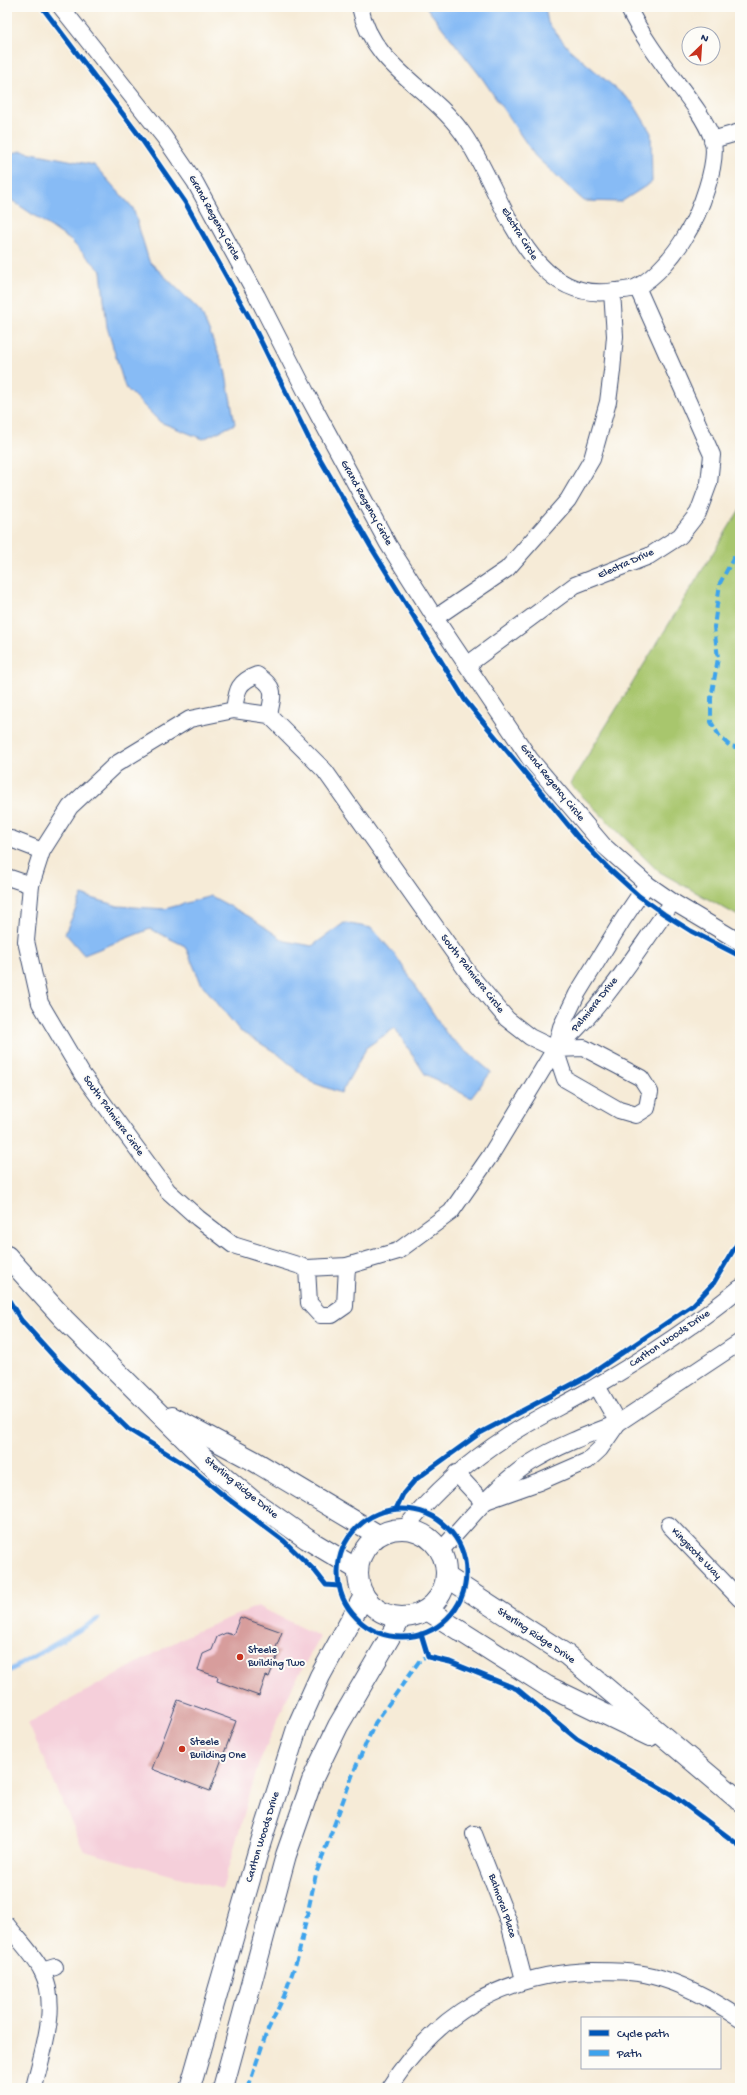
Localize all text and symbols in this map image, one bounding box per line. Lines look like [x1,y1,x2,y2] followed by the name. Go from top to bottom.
[681,26,721,66] north arrow
[699,32,710,46] text: N
[186,173,243,263] street label: Grand Regency Circle
[498,205,540,263] street label: Electra Circle
[338,458,395,548] street label: Grand Regency Circle
[596,546,656,582] street label: Electra Drive
[517,742,587,824] street label: Grand Regency Circle
[438,932,507,1016] street label: South Palmiera Circle
[569,975,621,1036] street label: Palmiera Drive
[80,1074,146,1159] street label: South Palmiera Circle
[628,1307,713,1370] street label: Carlton Woods Drive
[202,1455,280,1522] street label: Sterling Ridge Drive
[668,1526,724,1583] street label: Kingscote Way
[495,1606,577,1667] street label: Sterling Ridge Drive
[247,1645,305,1670] place label: Steele Building Two
[235,1652,245,1662] marker: Steele Building Two
[189,1737,246,1762] place label: Steele Building One
[177,1744,187,1754] marker: Steele Building One
[243,1790,283,1884] street label: Carlton Woods Drive
[485,1872,519,1940] street label: Balmoral Place
[581,2017,721,2069] legend
[617,2028,670,2042] text: Cycle path
[616,2048,642,2062] text: Path

